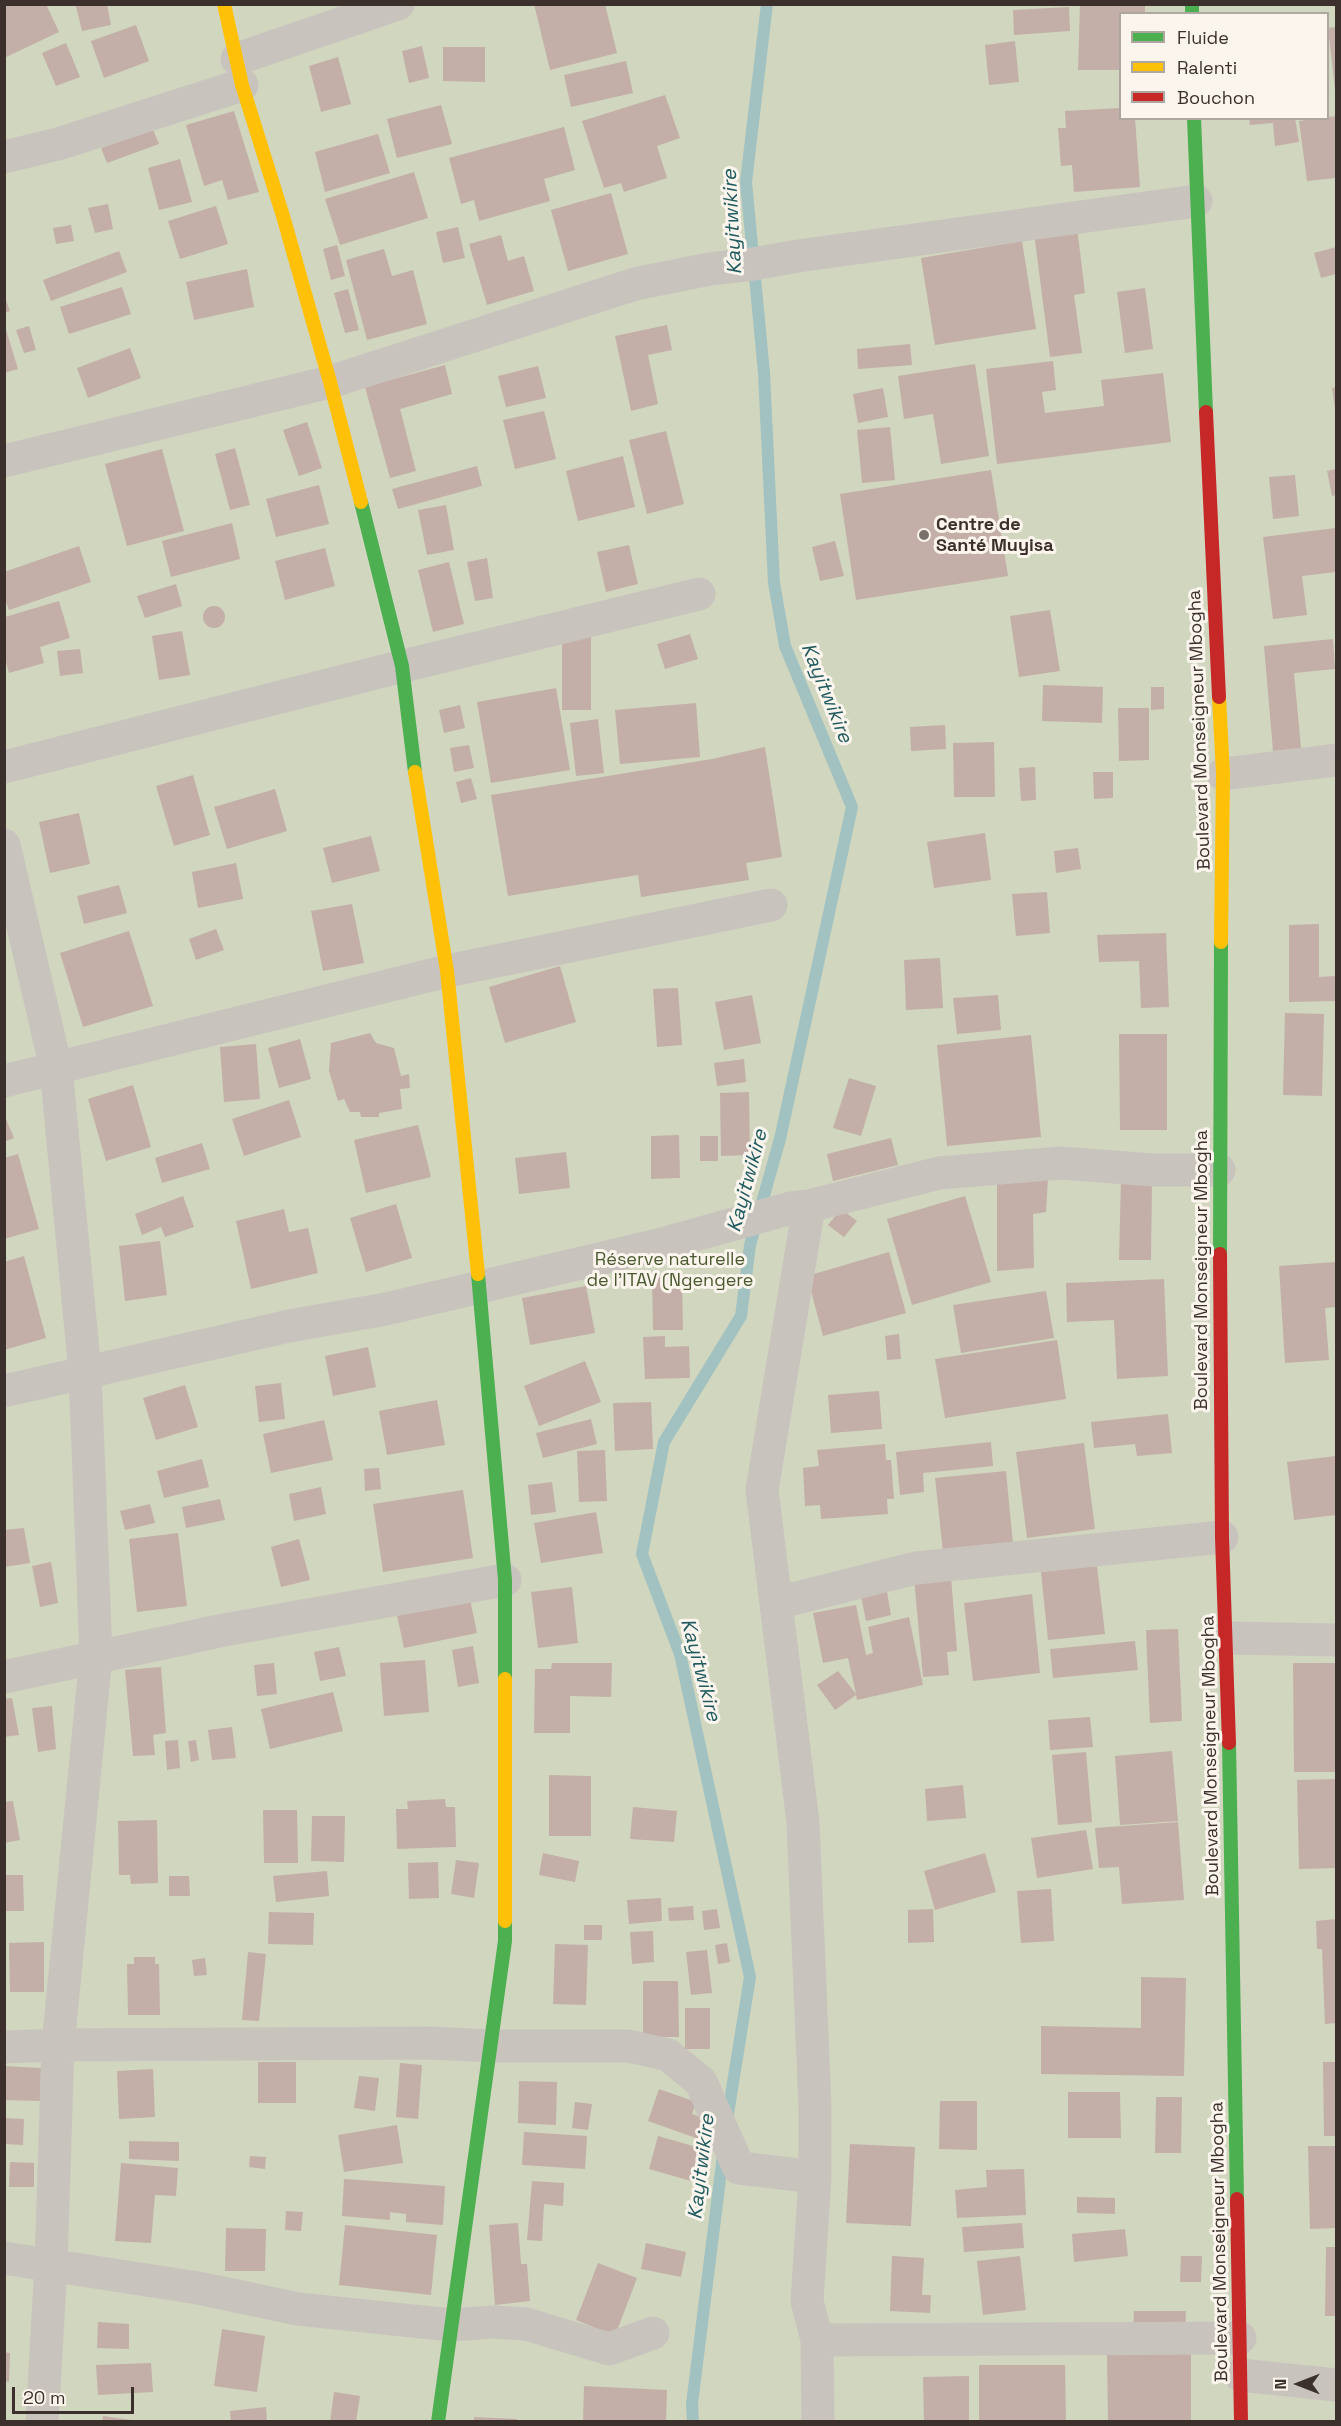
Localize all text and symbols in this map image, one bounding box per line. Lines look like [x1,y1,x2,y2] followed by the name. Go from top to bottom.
[1119,12,1329,120] legend
[1177,26,1229,49] text: Fluide
[1177,56,1237,79] text: Ralenti
[1177,86,1255,109] text: Bouchon
[718,169,748,275] water label: Kayitwikire
[936,514,1054,556] place label: Centre de Santé Muyisa
[917,528,931,542] marker: Centre de Santé Muyisa
[1184,590,1216,870] street label: Boulevard Monseigneur Mbogha
[795,640,857,746] water label: Kayitwikire
[723,1127,773,1235] water label: Kayitwikire
[1191,1130,1213,1410] street label: Boulevard Monseigneur Mbogha
[587,1249,753,1292] park label: Réserve naturelle de l'ITAV (Ngengere
[675,1616,725,1724] water label: Kayitwikire
[1198,1616,1224,1896] street label: Boulevard Monseigneur Mbogha
[1207,2102,1233,2382] street label: Boulevard Monseigneur Mbogha
[684,2113,720,2221] water label: Kayitwikire
[1269,2354,1329,2414] north arrow
[15,2375,136,2413] scale bar
[1270,2379,1291,2389] text: N
[23,2386,66,2409] text: 20 m

